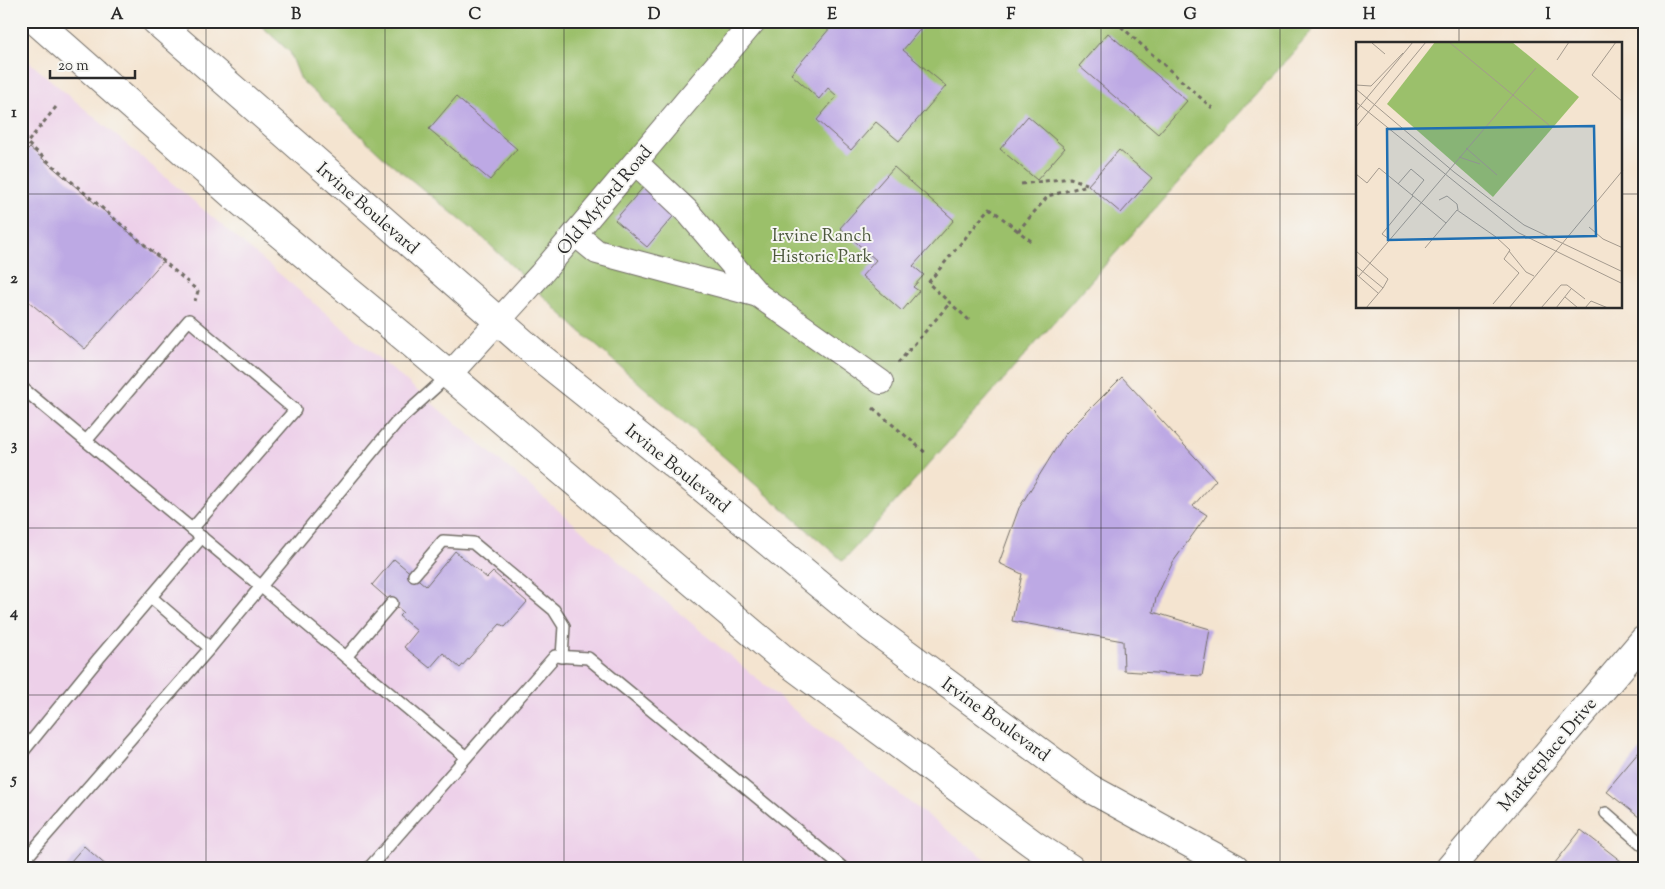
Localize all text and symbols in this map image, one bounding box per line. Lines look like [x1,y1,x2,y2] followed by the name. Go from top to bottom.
[111,4,124,27] text: A
[291,4,301,27] text: B
[469,4,482,27] text: C
[648,4,661,27] text: D
[827,4,837,27] text: E
[1007,4,1016,27] text: F
[1183,4,1197,27] text: G
[1363,4,1376,27] text: H
[1545,4,1551,27] text: I
[1356,42,1622,309] inset map
[50,48,135,80] scale bar
[58,56,89,77] text: 20 m
[11,102,17,125] text: 1
[552,141,659,262] street label: Old Myford Road
[310,157,424,262] street label: Irvine Boulevard
[772,224,873,271] park label: Irvine Ranch Historic Park
[10,268,18,291] text: 2
[619,419,735,520] street label: Irvine Boulevard
[11,435,18,458] text: 3
[9,602,18,625] text: 4
[935,672,1055,769] street label: Irvine Boulevard
[1493,693,1604,818] street label: Marketplace Drive
[9,769,17,792] text: 5

